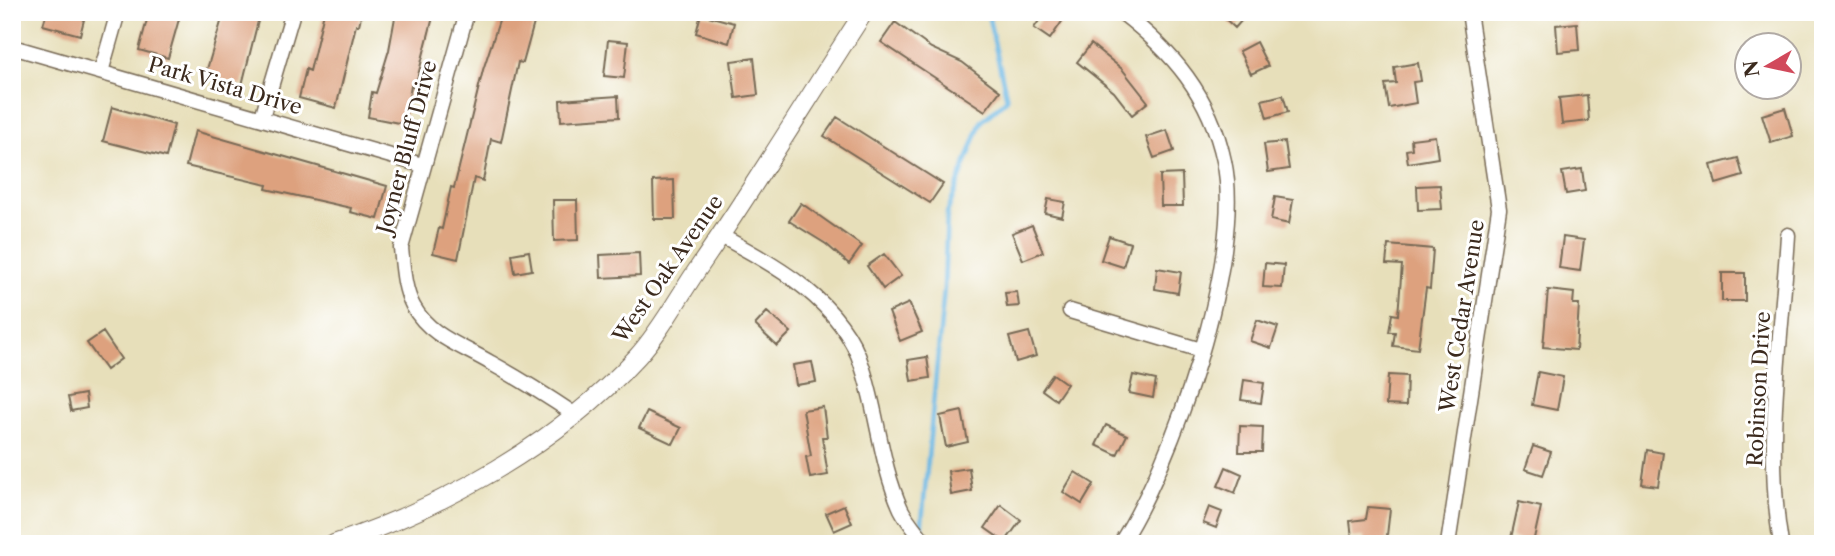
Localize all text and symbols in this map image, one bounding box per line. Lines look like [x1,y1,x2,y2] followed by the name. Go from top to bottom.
[1734,32,1804,102] north arrow
[145,52,305,119] street label: Park Vista Drive
[371,57,442,239] street label: Joyner Bluff Drive
[1739,59,1764,79] text: N
[607,190,728,348] street label: West Oak Avenue
[1434,218,1489,415] street label: West Cedar Avenue
[1742,311,1775,467] street label: Robinson Drive

